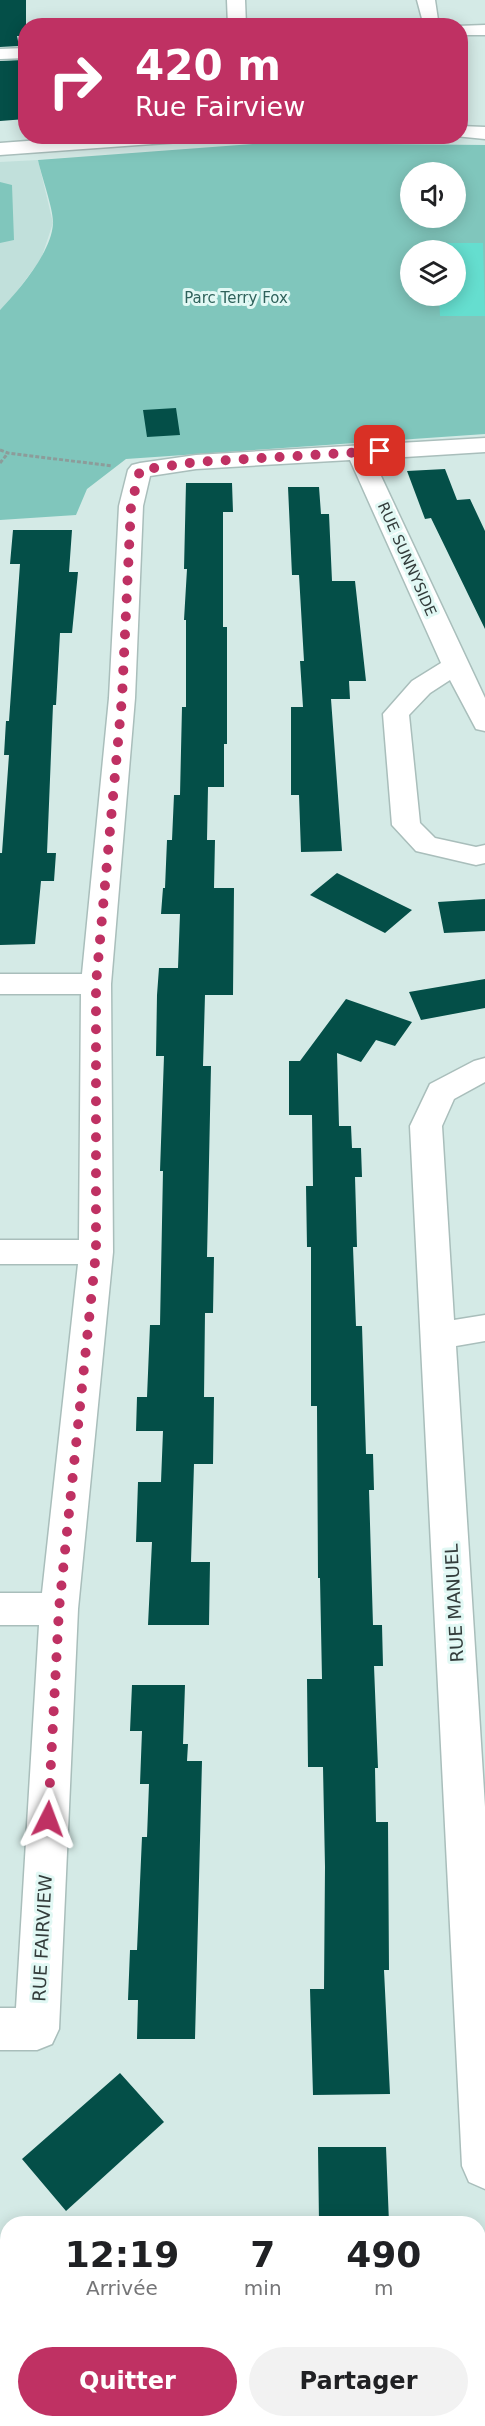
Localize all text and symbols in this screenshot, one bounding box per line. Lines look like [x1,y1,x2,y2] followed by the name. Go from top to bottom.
[135,41,281,90] text: 420 m
[36,42,114,120] icon: right
[135,91,305,122] text: Rue Fairview
[400,162,466,306] map controls
[400,162,466,228] button: sound
[400,240,466,306] button: layers
[184,289,288,307] park label: Parc Terry Fox
[354,425,405,476] pin
[363,434,396,467] icon: arrive
[374,499,440,619] street label: RUE SUNNYSIDE
[440,1543,468,1663] street label: RUE MANUEL
[16,1787,80,1851] position arrow
[28,1874,56,2002] street label: RUE FAIRVIEW
[65,2234,179,2275] text: 12:19
[250,2234,275,2275] text: 7
[346,2234,421,2275] text: 490
[86,2276,158,2300] text: Arrivée
[244,2276,282,2300] text: min
[374,2276,394,2300] text: m
[18,2347,237,2416] button: Quitter
[249,2347,468,2416] button: Partager

